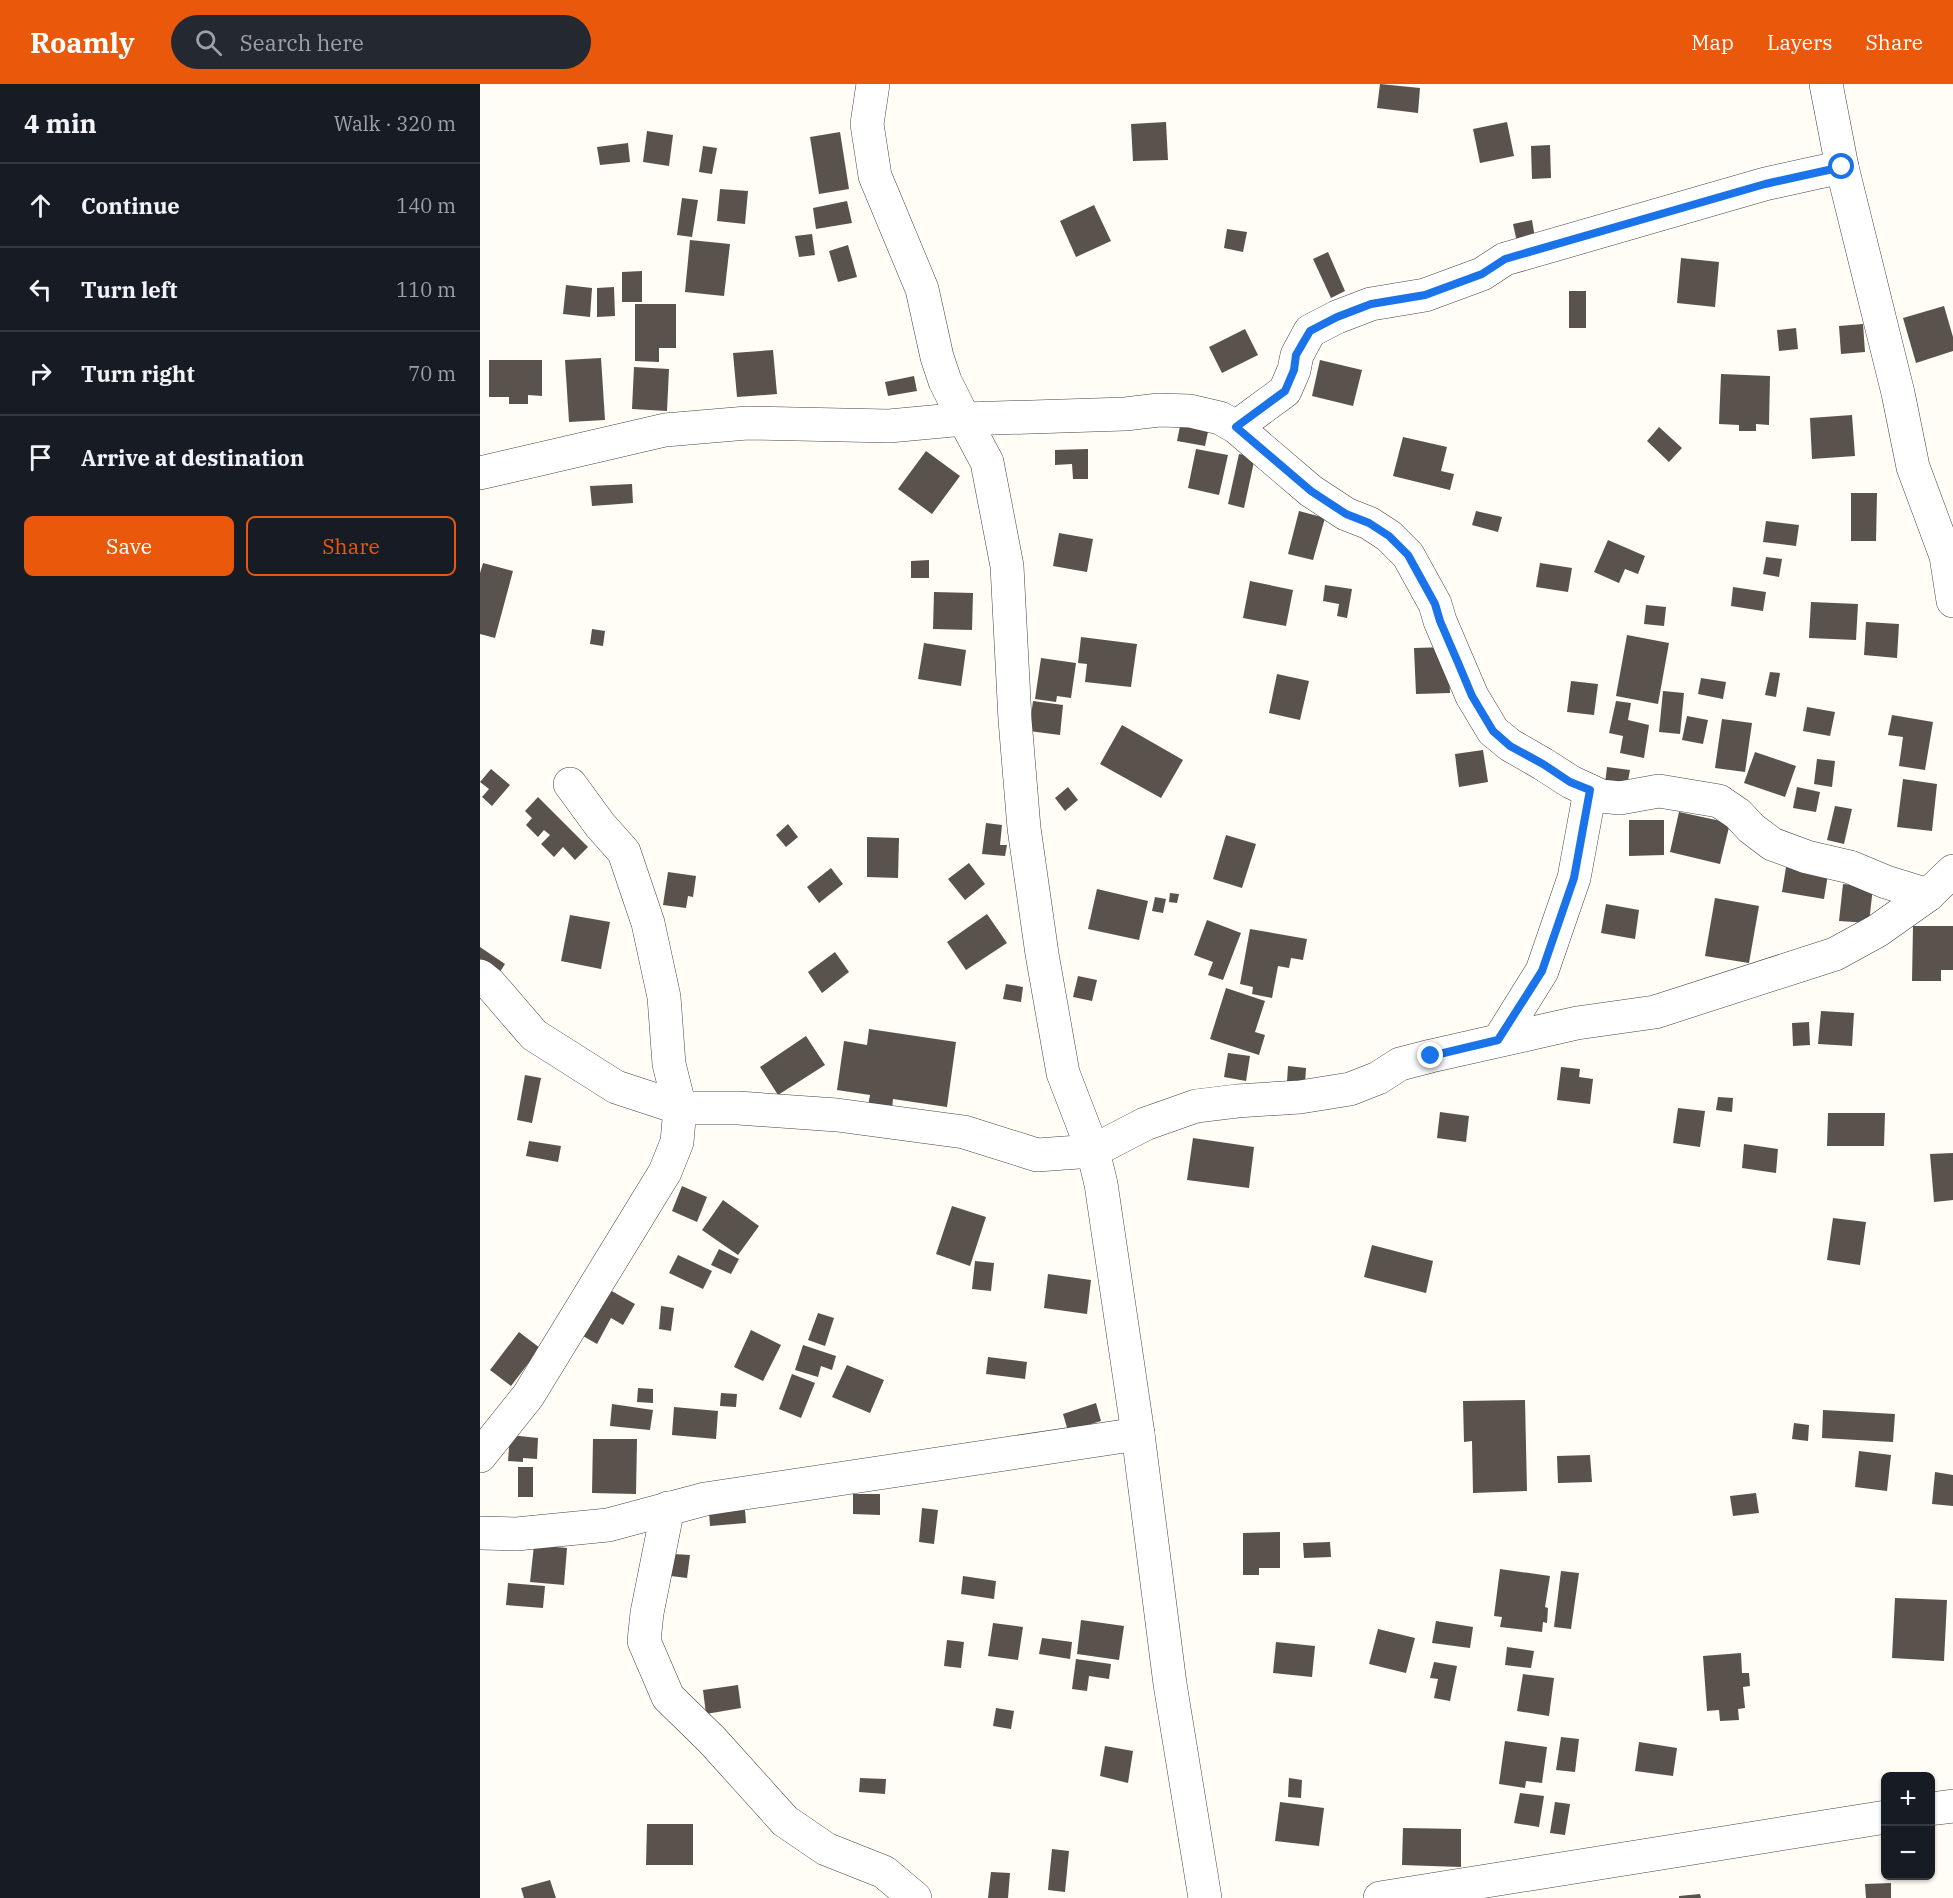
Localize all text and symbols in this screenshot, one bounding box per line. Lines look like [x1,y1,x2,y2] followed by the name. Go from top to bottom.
[171,15,591,69] search box
[30,24,135,61] text: Roamly
[192,26,225,59] icon: search
[240,28,364,57] text: Search here
[1691,28,1734,56] text: Map
[1767,28,1833,56] text: Layers
[1866,28,1923,56] text: Share
[24,106,97,140] text: 4 min
[334,110,456,137] text: Walk · 320 m
[1828,153,1854,179] route start
[24,189,57,222] icon: ahead
[81,191,180,220] text: Continue
[396,192,456,219] text: 140 m
[24,273,57,306] icon: left
[81,275,177,304] text: Turn left
[396,276,456,303] text: 110 m
[24,357,57,390] icon: right
[81,359,195,388] text: Turn right
[408,360,456,387] text: 70 m
[24,441,57,474] icon: arrive
[81,443,304,472] text: Arrive at destination
[24,516,234,576] button: Save
[246,516,456,576] button: Share
[1417,1042,1443,1068] route end
[1881,1772,1935,1880] map controls
[1881,1772,1935,1826] button: +
[1881,1826,1935,1880] button: −

